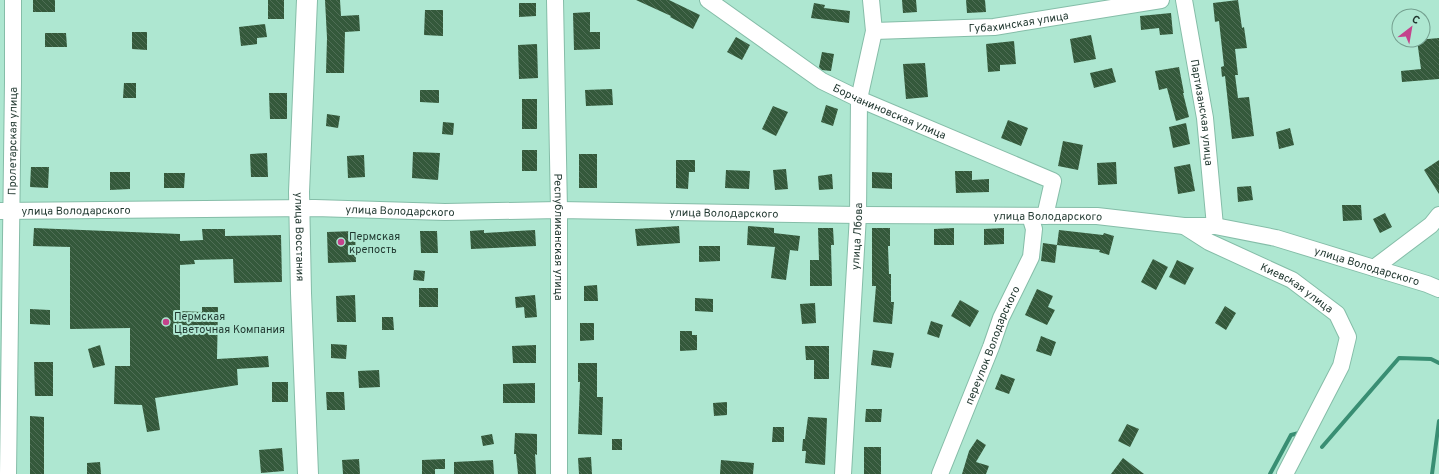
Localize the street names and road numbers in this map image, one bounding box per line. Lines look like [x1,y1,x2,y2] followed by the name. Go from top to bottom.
[968,9,1070,36] street label: Губахинская улица
[1187,58,1215,167] street label: Партизанская улица
[830,81,948,143] street label: Борчаниновская улица
[6,87,21,195] street label: Пролетарская улица
[550,173,565,301] street label: Республиканская улица
[291,192,307,282] street label: улица Восстания
[345,203,455,220] street label: улица Володарского
[849,203,866,270] street label: улица Лбова
[21,204,131,219] street label: улица Володарского
[669,206,779,222] street label: улица Володарского
[993,210,1103,225] street label: улица Володарского
[1312,244,1421,289] street label: улица Володарского
[1258,260,1336,317] street label: Киевская улица
[963,284,1024,407] street label: переулок Володарского

